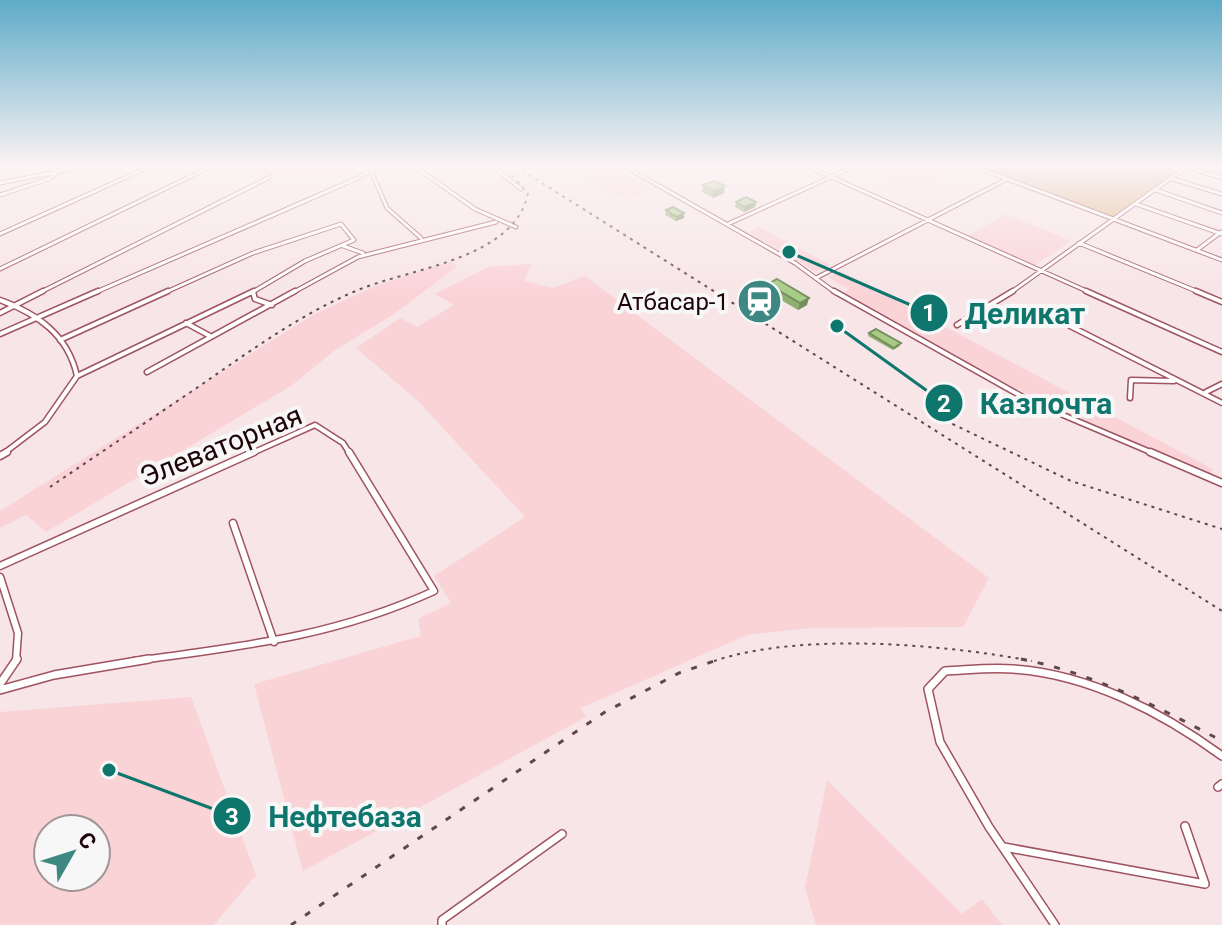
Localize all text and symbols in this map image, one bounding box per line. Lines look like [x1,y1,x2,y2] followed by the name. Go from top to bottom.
[736,278,784,326] station icon: Атбасар-1
[909,286,1101,340] callout: Деликат
[617,288,729,316] place label: Атбасар-1
[965,296,1085,331] text: Деликат
[922,299,936,327] text: 1
[924,376,1128,430] callout: Казпочта
[980,386,1112,421] text: Казпочта
[937,390,951,418] text: 2
[135,398,307,494] street label: Элеваторная
[212,789,438,843] callout: Нефтебаза
[268,799,422,834] text: Нефтебаза
[225,803,239,831] text: 3
[32,813,112,893] north arrow
[73,827,101,854] text: С

